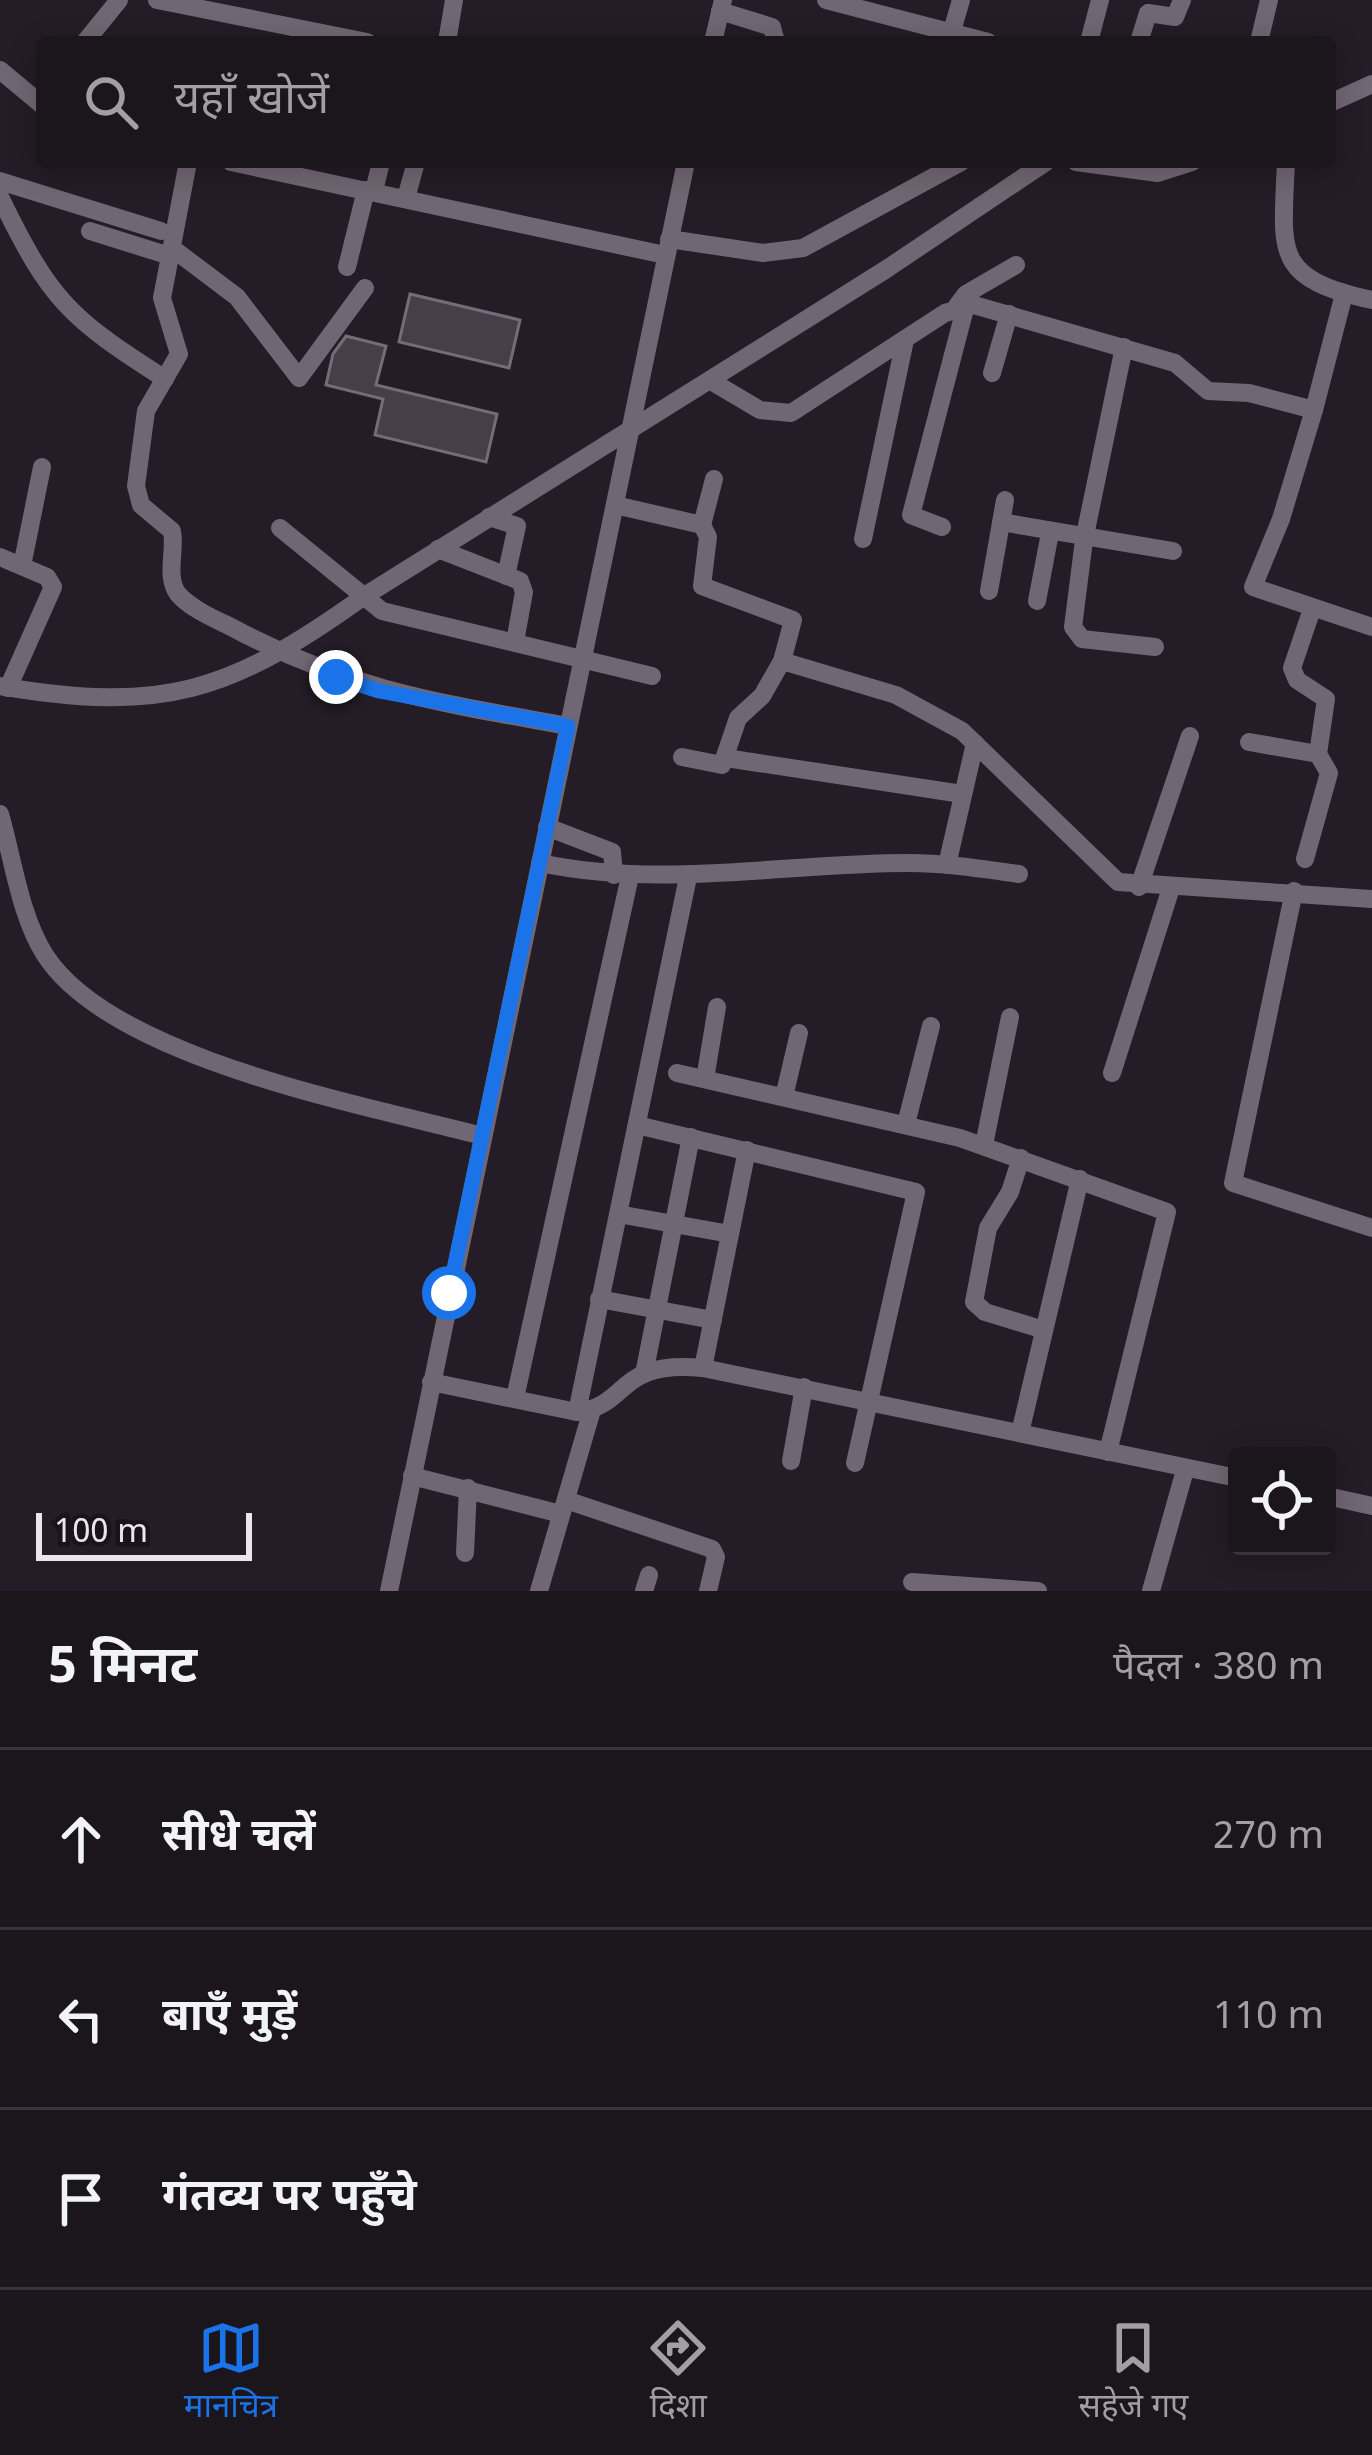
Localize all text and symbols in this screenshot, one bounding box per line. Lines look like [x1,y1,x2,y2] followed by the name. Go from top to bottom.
[36,36,1336,168] search box
[78,69,144,135] icon: search
[174,73,329,131] text: यहाँ खोजें
[309,650,363,704] route end
[422,1266,476,1320] route start
[1228,1447,1336,1555] map controls
[1228,1447,1336,1555] button: locate
[36,1507,252,1560] scale bar
[54,1512,148,1555] text: 100 m
[48,1636,197,1703] text: 5 मिनट
[1113,1644,1324,1695] text: पैदल · 380 m
[48,1806,114,1872] icon: ahead
[162,1810,316,1868] text: सीधे चलें
[1213,1813,1324,1864] text: 270 m
[48,1986,114,2052] icon: left
[162,1990,297,2048] text: बाएँ मुड़ें
[1213,1993,1324,2044] text: 110 m
[48,2166,114,2232] icon: arrive
[162,2170,417,2228] text: गंतव्य पर पहुँचे
[184,2315,278,2430] tab: मानचित्र
[645,2315,711,2430] tab: दिशा
[1079,2315,1188,2430] tab: सहेजे गए

